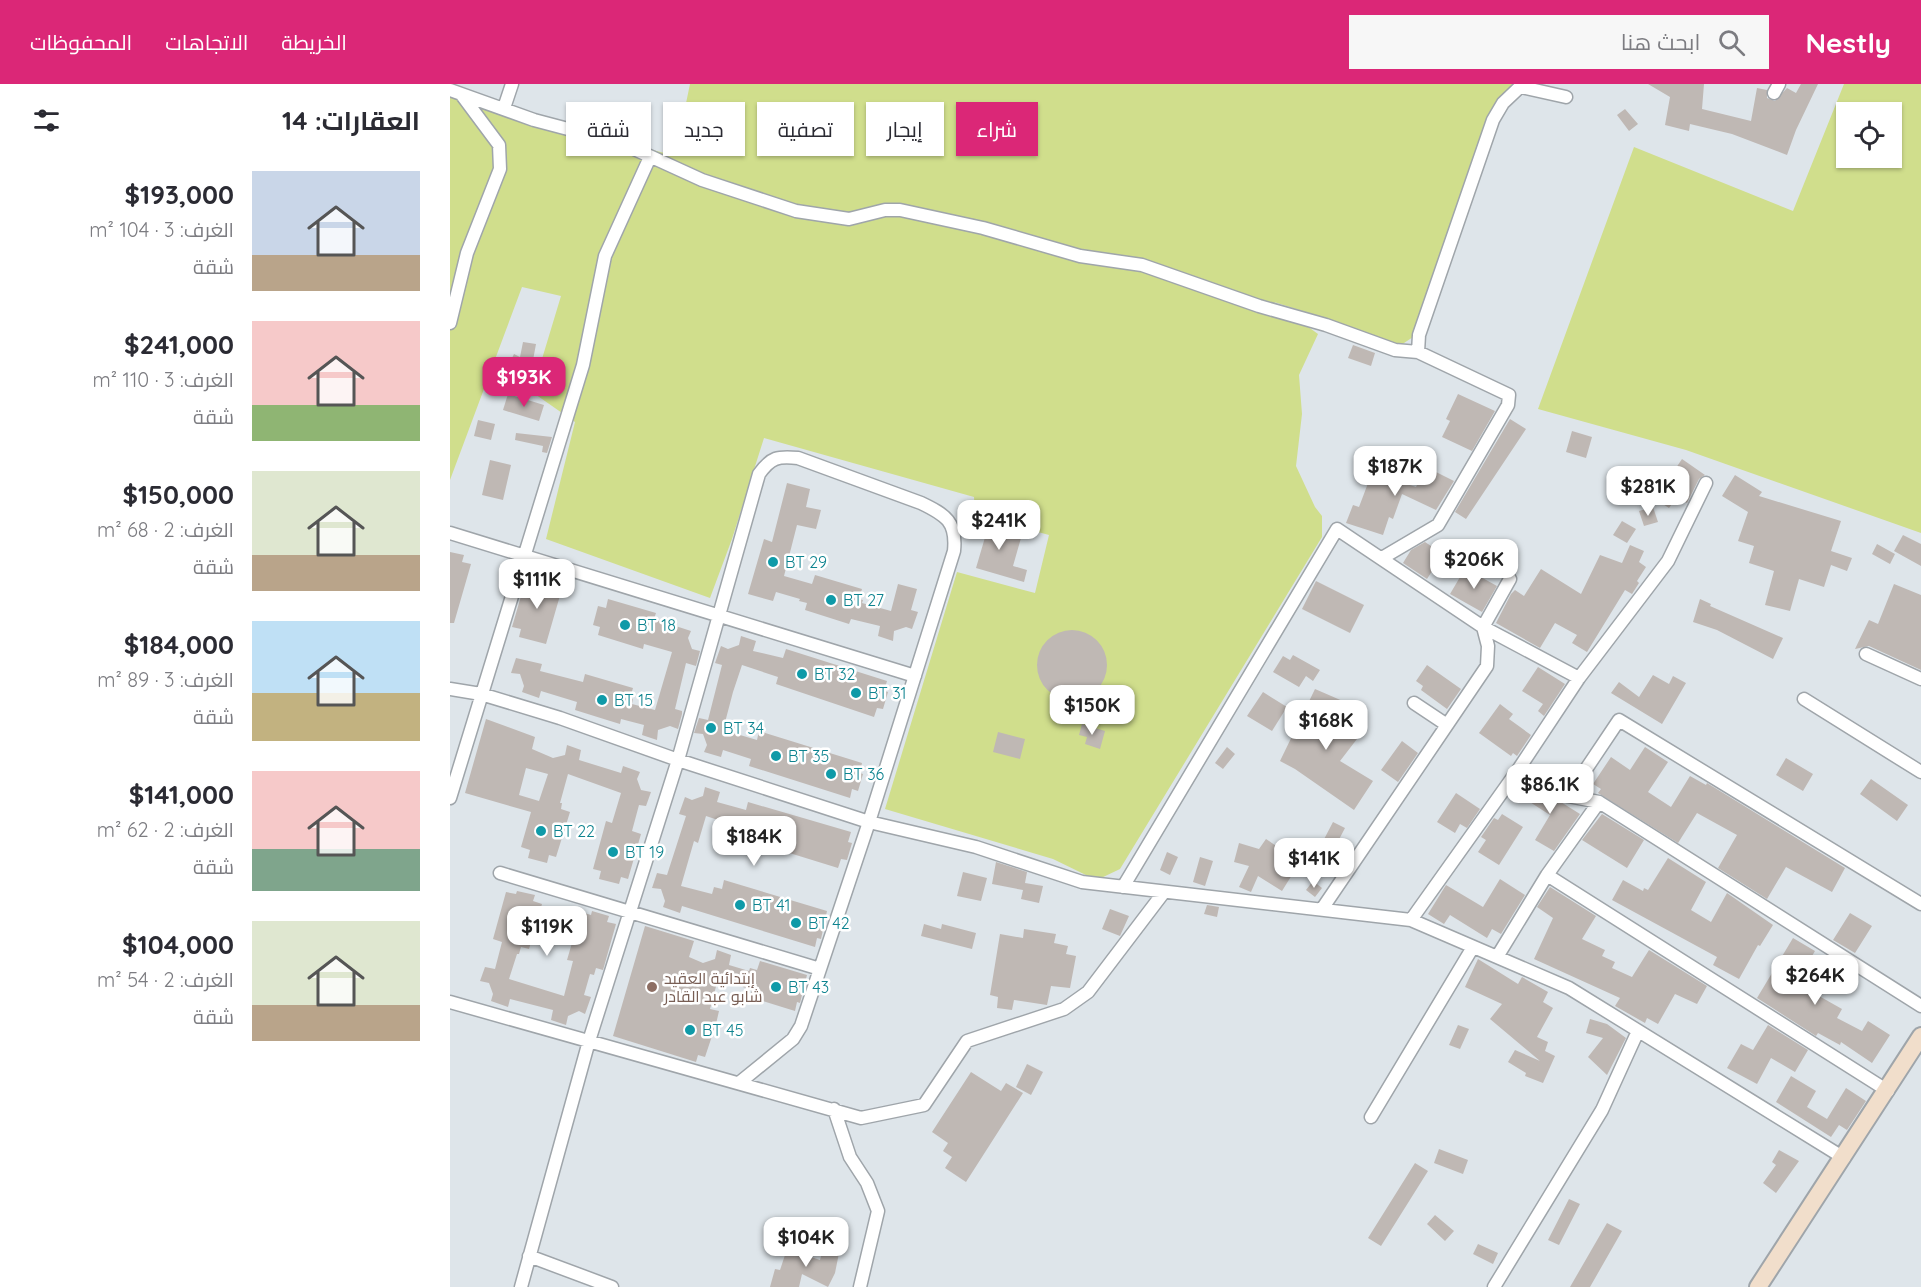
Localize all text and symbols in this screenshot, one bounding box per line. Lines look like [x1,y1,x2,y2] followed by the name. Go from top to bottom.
[1349,15,1769,69] search box
[1805,25,1891,60] text: Nestly
[1715,26,1748,59] icon: search
[1621,28,1700,56] text: ابحث هنا
[30,29,132,55] text: المحفوظات
[165,29,248,55] text: الاتجاهات
[281,29,347,55] text: الخريطة
[566,102,651,156] chip: شقة
[663,102,745,156] chip: جديد
[757,102,854,156] chip: تصفية
[866,102,944,156] chip: إيجار
[956,102,1038,156] chip: شراء
[1836,102,1902,168] map controls
[1836,102,1902,168] button: locate
[30,104,63,137] icon: filters
[282,104,420,137] text: العقارات: 14
[125,178,234,211] text: $193,000
[300,195,372,267] icon: home
[89,217,234,242] text: الغرف: 3 · 104 m²
[193,254,234,279] text: شقة
[124,328,234,361] text: $241,000
[300,345,372,417] icon: home
[482,357,566,408] pin: $193K
[497,364,551,389] text: $193K
[92,367,234,392] text: الغرف: 3 · 110 m²
[193,404,234,429] text: شقة
[1353,446,1437,497] pin: $187K
[1368,453,1422,478] text: $187K
[1606,466,1690,517] pin: $281K
[1620,473,1676,498] text: $281K
[122,478,234,511] text: $150,000
[300,495,372,567] icon: home
[957,500,1041,551] pin: $241K
[971,507,1027,532] text: $241K
[97,517,234,542] text: الغرف: 2 · 68 m²
[1432,539,1516,590] pin: $206K
[1444,546,1504,571] text: $206K
[785,552,827,572] place label: BT 29
[193,554,234,579] text: شقة
[766,555,780,569] marker: BT 29
[495,559,579,610] pin: $111K
[513,566,561,591] text: $111K
[843,590,884,610] place label: BT 27
[824,593,838,607] marker: BT 27
[637,615,676,635] place label: BT 18
[618,618,632,632] marker: BT 18
[124,628,234,661] text: $184,000
[300,645,372,717] icon: home
[814,664,856,684] place label: BT 32
[97,667,234,692] text: الغرف: 3 · 89 m²
[795,667,809,681] marker: BT 32
[868,683,907,703] place label: BT 31
[1050,685,1134,736] pin: $150K
[849,686,863,700] marker: BT 31
[614,690,653,710] place label: BT 15
[1064,692,1120,717] text: $150K
[595,693,609,707] marker: BT 15
[1284,700,1368,751] pin: $168K
[193,704,234,729] text: شقة
[1299,707,1353,732] text: $168K
[723,718,764,738] place label: BT 34
[704,721,718,735] marker: BT 34
[788,746,829,766] place label: BT 35
[769,749,783,763] marker: BT 35
[843,764,885,784] place label: BT 36
[1501,764,1599,815] pin: $86.1K
[824,767,838,781] marker: BT 36
[1521,771,1579,796] text: $86.1K
[129,778,234,811] text: $141,000
[300,795,372,867] icon: home
[712,816,796,867] pin: $184K
[97,817,234,842] text: الغرف: 2 · 62 m²
[553,821,595,841] place label: BT 22
[726,823,782,848] text: $184K
[534,824,548,838] marker: BT 22
[1272,838,1356,889] pin: $141K
[625,842,664,862] place label: BT 19
[606,845,620,859] marker: BT 19
[1288,845,1340,870] text: $141K
[193,854,234,879] text: شقة
[752,895,790,915] place label: BT 41
[733,898,747,912] marker: BT 41
[505,906,589,957] pin: $119K
[521,913,573,938] text: $119K
[808,913,850,933] place label: BT 42
[789,916,803,930] marker: BT 42
[122,928,234,961] text: $104,000
[300,945,372,1017] icon: home
[1773,955,1857,1006] pin: $264K
[1785,962,1845,987] text: $264K
[97,967,234,992] text: الغرف: 2 · 54 m²
[663,968,763,1006] place label: إبتدائية العقيد شابو عبد القادر
[788,977,829,997] place label: BT 43
[645,980,659,994] marker: إبتدائية العقيد شابو عبد القادر
[769,980,783,994] marker: BT 43
[193,1004,234,1029] text: شقة
[702,1020,743,1040] place label: BT 45
[683,1023,697,1037] marker: BT 45
[764,1217,848,1268] pin: $104K
[778,1224,834,1249] text: $104K

